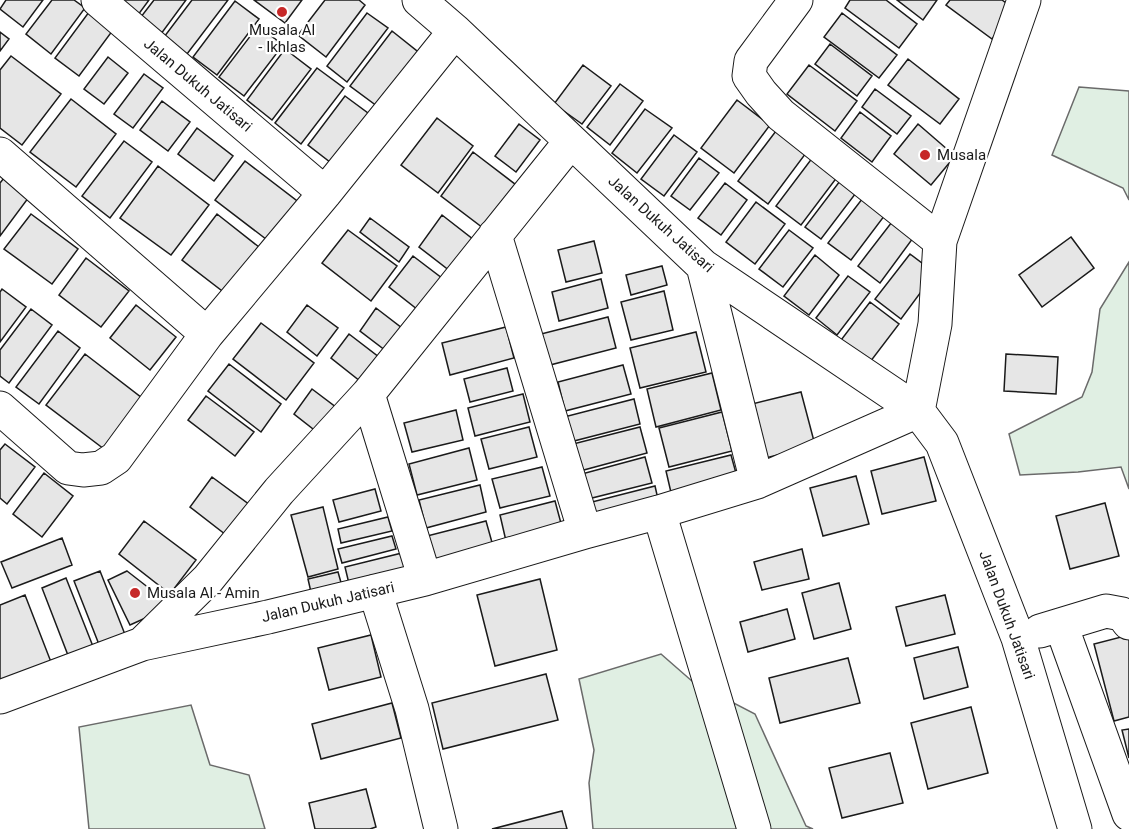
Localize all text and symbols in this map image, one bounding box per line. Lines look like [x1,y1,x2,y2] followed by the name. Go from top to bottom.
[275,5,289,19] marker: Musala Al - Ikhlas
[249,21,315,56] place label: Musala Al - Ikhlas
[140,34,256,136] street label: Jalan Dukuh Jatisari
[937,146,986,164] place label: Musala
[918,148,932,162] marker: Musala
[605,172,717,276] street label: Jalan Dukuh Jatisari
[975,548,1039,682] street label: Jalan Dukuh Jatisari
[260,578,396,626] street label: Jalan Dukuh Jatisari
[147,584,260,602] place label: Musala Al - Amin
[128,586,142,600] marker: Musala Al - Amin

